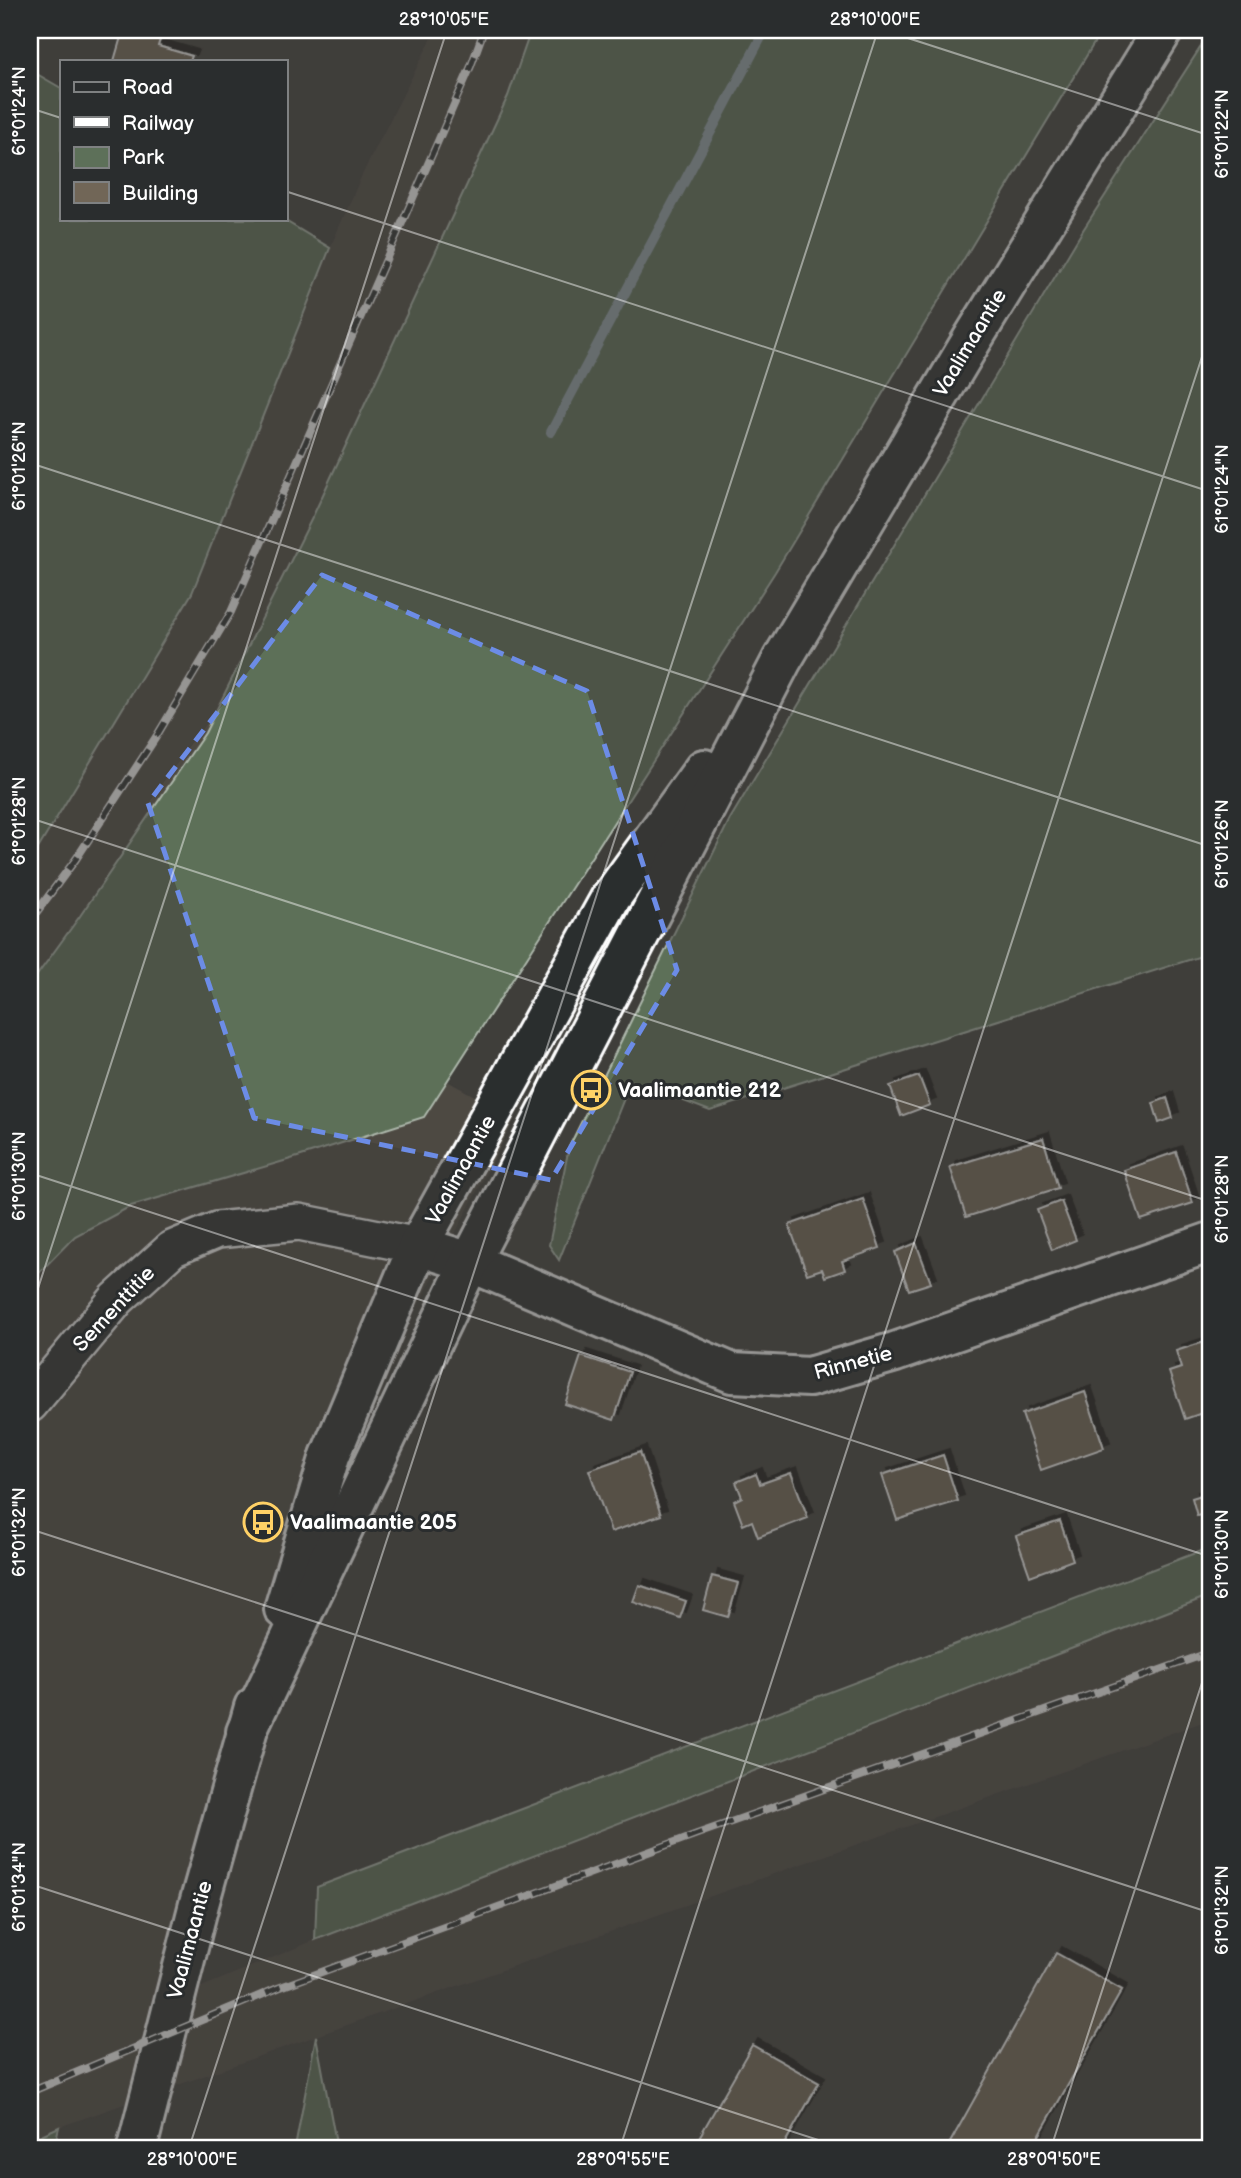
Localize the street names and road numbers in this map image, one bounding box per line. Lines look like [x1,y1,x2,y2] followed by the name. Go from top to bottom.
[928,284,1012,402] street label: Vaalimaantie
[421,1111,501,1229] street label: Vaalimaantie
[68,1261,160,1357] street label: Sementtitie
[811,1341,895,1385] street label: Rinnetie
[162,1878,218,2002] street label: Vaalimaantie

